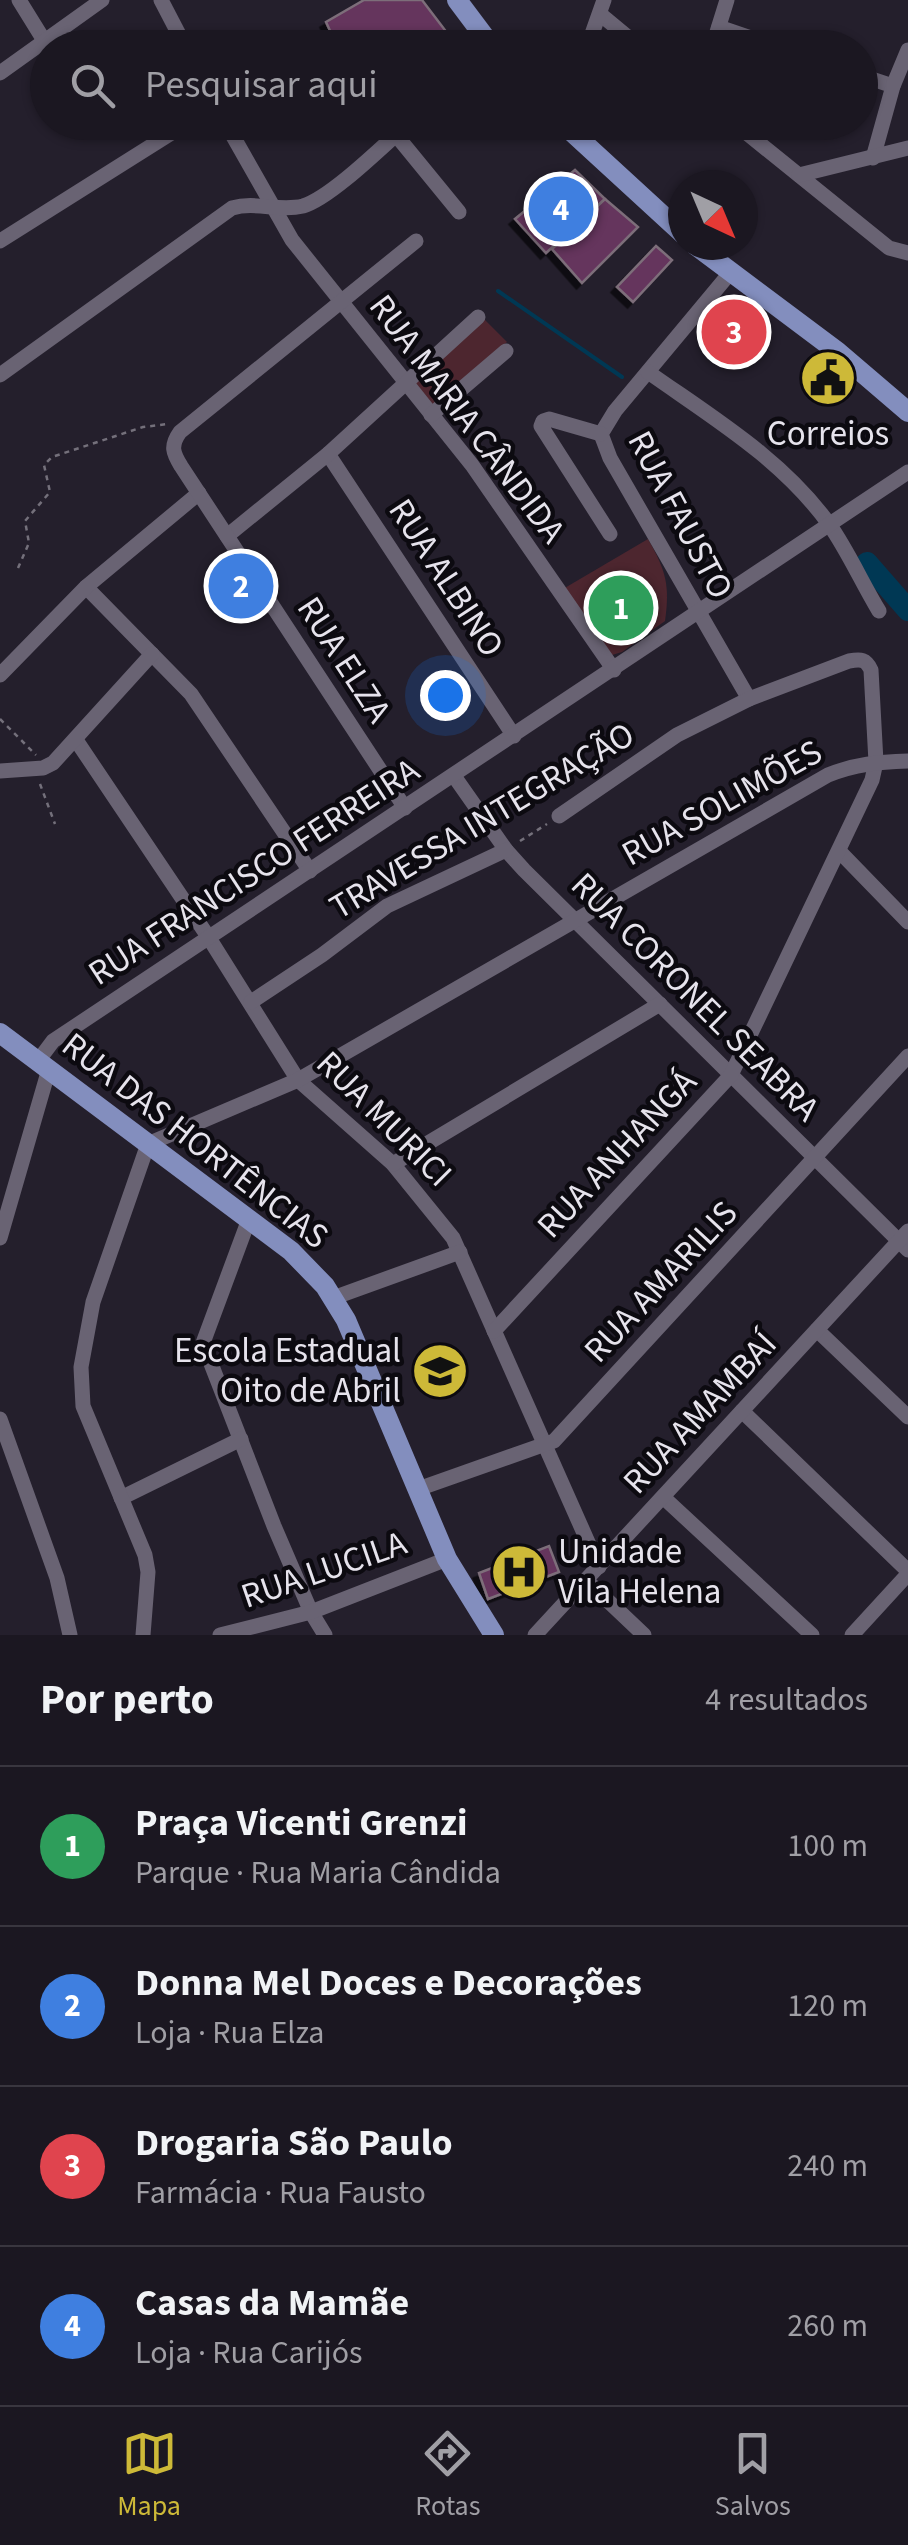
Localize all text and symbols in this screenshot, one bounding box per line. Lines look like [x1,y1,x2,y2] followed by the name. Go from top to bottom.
[30,30,878,140] search box
[65,58,120,113] icon: search
[145,58,378,112] text: Pesquisar aqui
[668,170,758,260] north arrow
[528,172,594,246] pin: 4
[357,284,577,554] street label: RUA MARIA CÂNDIDA
[702,294,766,370] pin: 3
[798,348,858,408] public building icon: Correios
[767,409,889,459] place label: Correios
[615,422,745,608] street label: RUA FAUSTO
[376,489,516,667] street label: RUA ALBINO
[208,548,274,624] pin: 2
[588,570,654,646] pin: 1
[285,587,403,733] street label: RUA ELZA
[420,670,471,721] your location
[320,710,644,932] street label: TRAVESSA INTEGRAÇÃO
[613,727,831,879] street label: RUA SOLIMÕES
[79,746,429,998] street label: RUA FRANCISCO FERREIRA
[559,861,831,1133] street label: RUA CORONEL SEABRA
[51,1021,339,1261] street label: RUA DAS HORTÊNCIAS
[305,1040,463,1198] street label: RUA MURICI
[526,1058,708,1250] street label: RUA ANHANGÁ
[573,1190,749,1374] street label: RUA AMARILIS
[612,1319,790,1505] street label: RUA AMAMBAÍ
[174,1326,401,1416] place label: Escola Estadual Oito de Abril
[410,1341,470,1401] school or university icon: Escola Estadual Oito de Abril
[235,1518,413,1622] street label: RUA LUCILA
[558,1527,721,1617] place label: Unidade Vila Helena
[489,1542,549,1602] hospital icon: Unidade Vila Helena
[40,1670,214,1730] text: Por perto
[705,1677,868,1723] text: 4 resultados
[135,1796,468,1850] text: Praça Vicenti Grenzi
[64,1823,81,1869] text: 1
[787,1823,868,1869] text: 100 m
[135,1850,501,1896] text: Parque · Rua Maria Cândida
[135,1956,642,2010] text: Donna Mel Doces e Decorações
[64,1983,81,2029] text: 2
[787,1983,868,2029] text: 120 m
[135,2010,325,2056] text: Loja · Rua Elza
[135,2116,453,2170] text: Drogaria São Paulo
[64,2143,81,2189] text: 3
[787,2143,868,2189] text: 240 m
[135,2170,426,2216] text: Farmácia · Rua Fausto
[135,2276,409,2330] text: Casas da Mamãe
[64,2303,81,2349] text: 4
[787,2303,868,2349] text: 260 m
[135,2330,362,2376] text: Loja · Rua Carijós
[117,2426,181,2526] tab: Mapa
[415,2426,480,2526] tab: Rotas
[715,2426,791,2526] tab: Salvos

